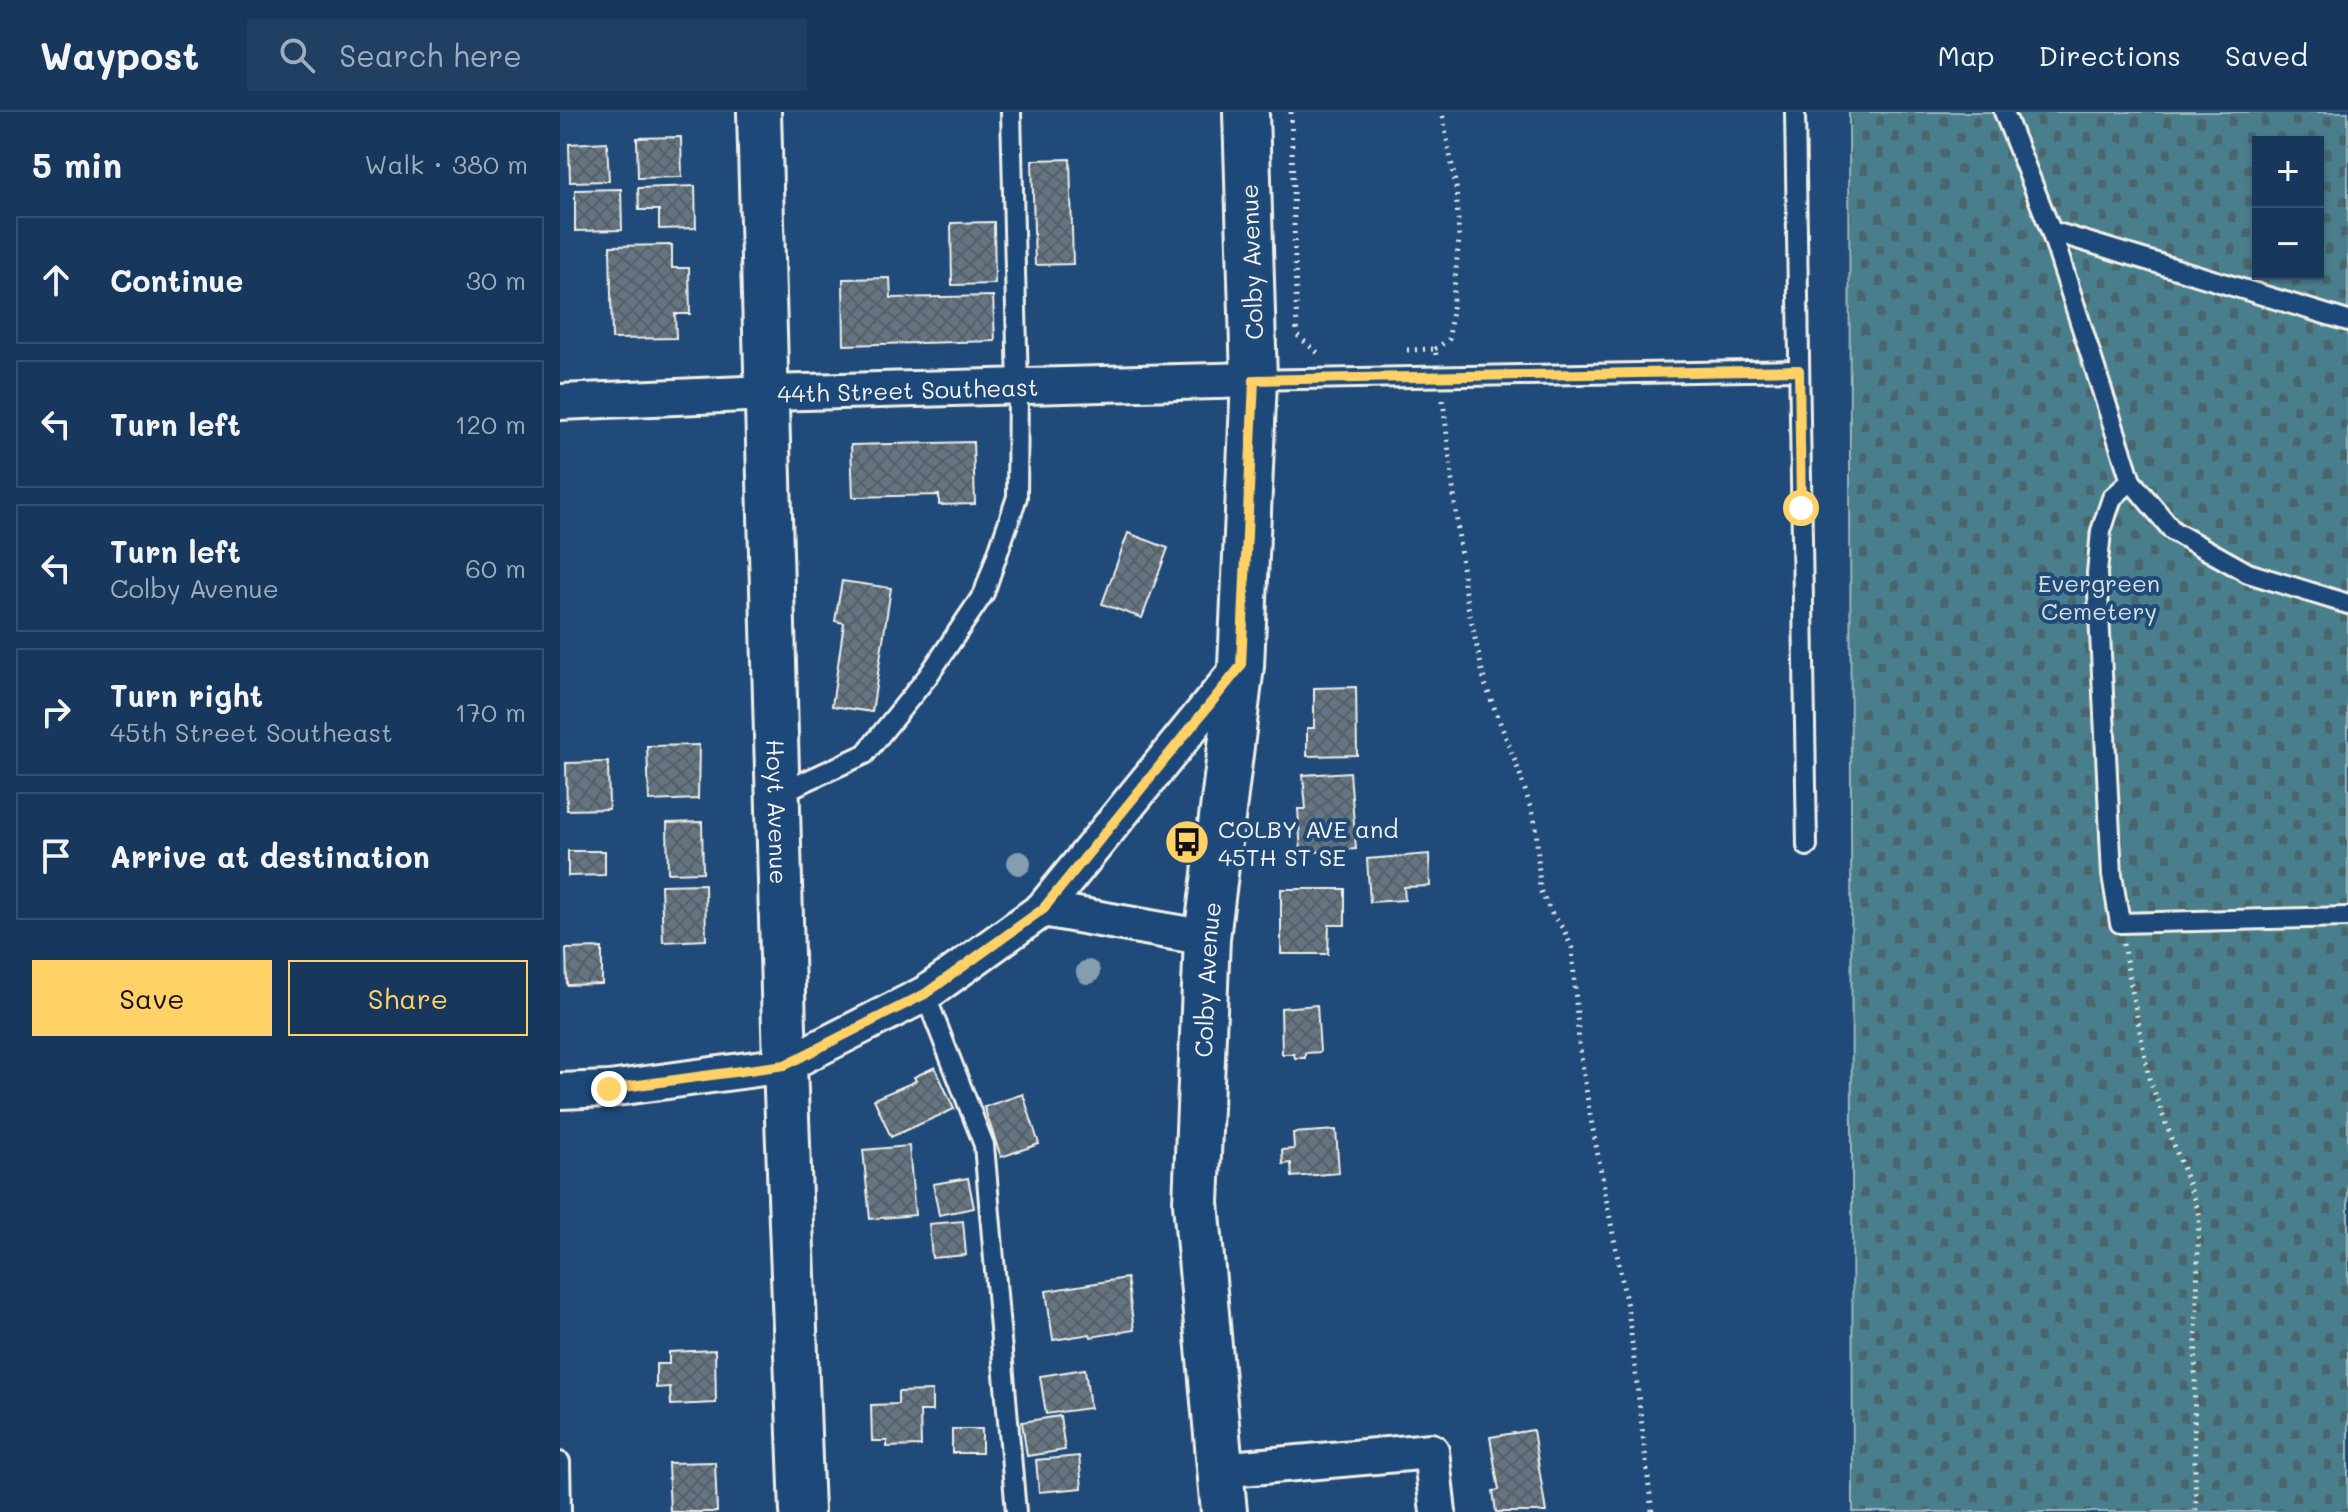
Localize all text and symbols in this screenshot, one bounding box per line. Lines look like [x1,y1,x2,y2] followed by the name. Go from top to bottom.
[247,19,807,91] search box
[40,30,199,80] text: Waypost
[275,33,319,77] icon: search
[339,35,522,75] text: Search here
[1938,37,1995,73] text: Map
[2039,37,2181,73] text: Directions
[2225,37,2308,73] text: Saved
[2252,136,2324,280] map controls
[2252,136,2324,208] button: +
[32,142,122,187] text: 5 min
[365,147,528,181] text: Walk · 380 m
[1233,184,1269,340] street label: Colby Avenue
[2252,208,2324,280] button: −
[34,258,78,302] icon: ahead
[110,260,243,300] text: Continue
[466,263,526,297] text: 30 m
[777,370,1039,408] street label: 44th Street Southeast
[34,402,78,446] icon: left
[110,404,241,444] text: Turn left
[455,407,526,441] text: 120 m
[1783,490,1819,526] route start
[110,531,241,571] text: Turn left
[34,546,78,590] icon: left
[465,551,526,585] text: 60 m
[2038,567,2160,626] park label: Evergreen Cemetery
[110,571,279,605] text: Colby Avenue
[110,675,263,715] text: Turn right
[34,690,78,734] icon: right
[455,695,526,729] text: 170 m
[110,715,393,749] text: 45th Street Southeast
[761,739,796,885] street label: Hoyt Avenue
[1218,813,1398,872] place label: COLBY AVE and 45TH ST SE
[1163,818,1211,866] bus stop icon: COLBY AVE and 45TH ST SE
[34,834,78,878] icon: arrive
[110,836,430,876] text: Arrive at destination
[1187,900,1227,1058] street label: Colby Avenue
[32,960,272,1036] button: Save
[288,960,528,1036] button: Share
[591,1071,627,1107] route end

